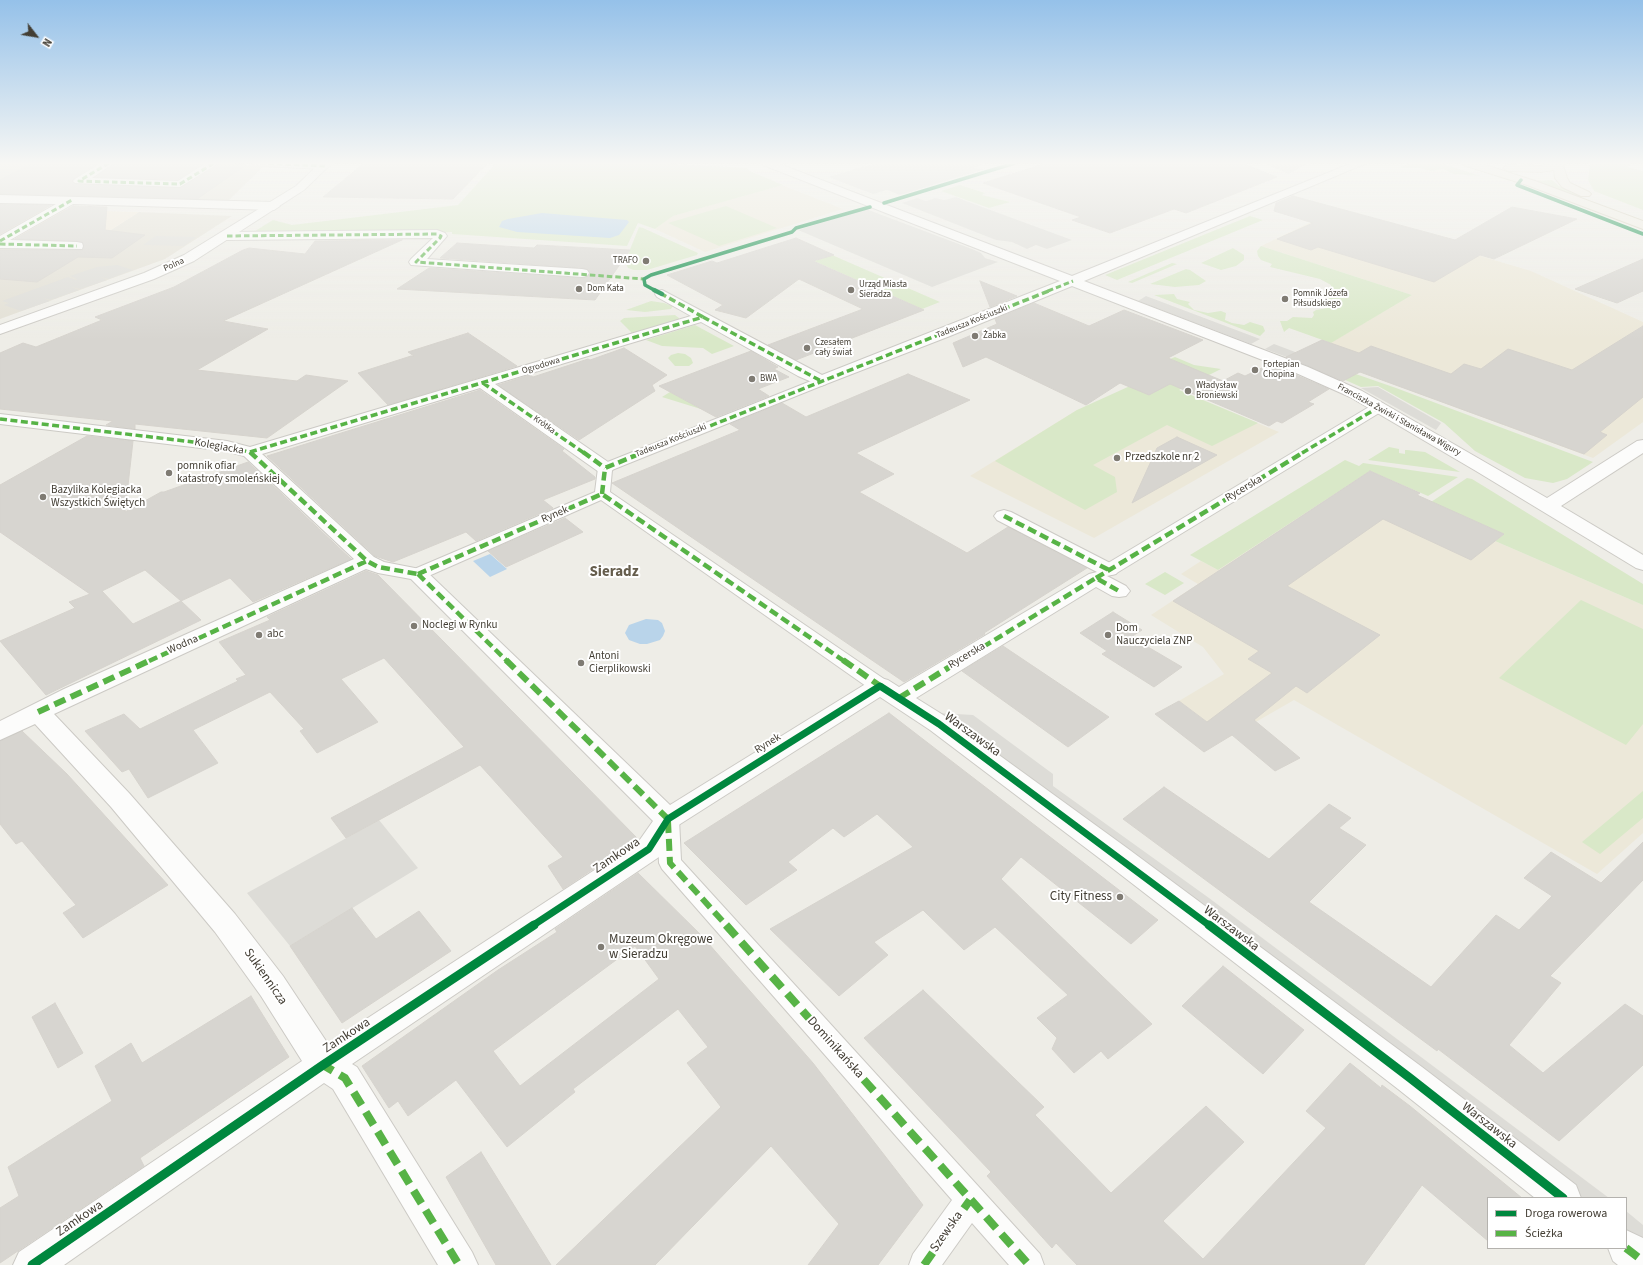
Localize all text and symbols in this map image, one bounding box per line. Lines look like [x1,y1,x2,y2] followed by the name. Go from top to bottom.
[16,16,56,56] north arrow
[38,35,55,49] text: N
[162,256,186,274] street label: Polna
[613,256,638,266] place label: TRAFO
[641,256,651,266] marker: TRAFO
[859,280,907,301] place label: Urząd Miasta Sieradza
[574,284,584,294] marker: Dom Kata
[587,284,624,294] place label: Dom Kata
[846,285,856,295] marker: Urząd Miasta Sieradza
[1293,289,1348,310] place label: Pomnik Józefa Piłsudskiego
[1280,294,1290,304] marker: Pomnik Józefa Piłsudskiego
[935,303,1009,341] street label: Tadeusza Kościuszki
[970,331,980,341] marker: Żabka
[983,331,1006,341] place label: Żabka
[815,338,852,359] place label: Czesałem cały świat
[802,343,812,353] marker: Czesałem cały świat
[521,355,561,377] street label: Ogrodowa
[1263,360,1299,381] place label: Fortepian Chopina
[1250,365,1260,375] marker: Fortepian Chopina
[747,374,757,384] marker: BWA
[760,374,777,384] place label: BWA
[1196,381,1238,402] place label: Władysław Broniewski
[1335,382,1463,458] street label: Franciszka Żwirki i Stanisława Wigury
[1183,386,1193,396] marker: Władysław Broniewski
[531,413,557,437] street label: Krótka
[634,422,708,460] street label: Tadeusza Kościuszki
[193,436,245,458] street label: Kolegiacka
[1125,451,1200,465] place label: Przedszkole nr 2
[1112,453,1122,463] marker: Przedszkole nr 2
[177,460,280,486] place label: pomnik ofiar katastrofy smoleńskiej
[164,468,174,478] marker: pomnik ofiar katastrofy smoleńskiej
[1223,473,1265,505] street label: Rycerska
[51,484,145,510] place label: Bazylika Kolegiacka Wszystkich Świętych
[38,492,48,502] marker: Bazylika Kolegiacka Wszystkich Świętych
[539,503,571,527] street label: Rynek
[589,564,639,582] district label: Sieradz
[422,619,497,633] place label: Noclegi w Rynku
[409,621,419,631] marker: Noclegi w Rynku
[1116,622,1192,648] place label: Dom Nauczyciela ZNP
[267,628,284,642] place label: abc
[254,630,264,640] marker: abc
[1103,630,1113,640] marker: Dom Nauczyciela ZNP
[166,632,200,658] street label: Wodna
[946,640,988,672] street label: Rycerska
[589,650,651,676] place label: Antoni Cierplikowski
[576,658,586,668] marker: Antoni Cierplikowski
[941,709,1003,761] street label: Warszawska
[752,731,784,757] street label: Rynek
[591,835,643,877] street label: Zamkowa
[1050,889,1112,905] place label: City Fitness
[1115,892,1125,902] marker: City Fitness
[1200,903,1262,955] street label: Warszawska
[609,932,713,963] place label: Muzeum Okręgowe w Sieradzu
[596,942,606,952] marker: Muzeum Okręgowe w Sieradzu
[240,946,290,1008] street label: Sukiennicza
[803,1014,867,1082] street label: Dominikańska
[320,1015,374,1057] street label: Zamkowa
[1458,1100,1520,1152] street label: Warszawska
[1487,1197,1627,1249] legend
[54,1198,106,1240] street label: Zamkowa
[1525,1205,1607,1222] text: Droga rowerowa
[927,1208,967,1256] street label: Szewska
[1525,1225,1563,1242] text: Ścieżka

